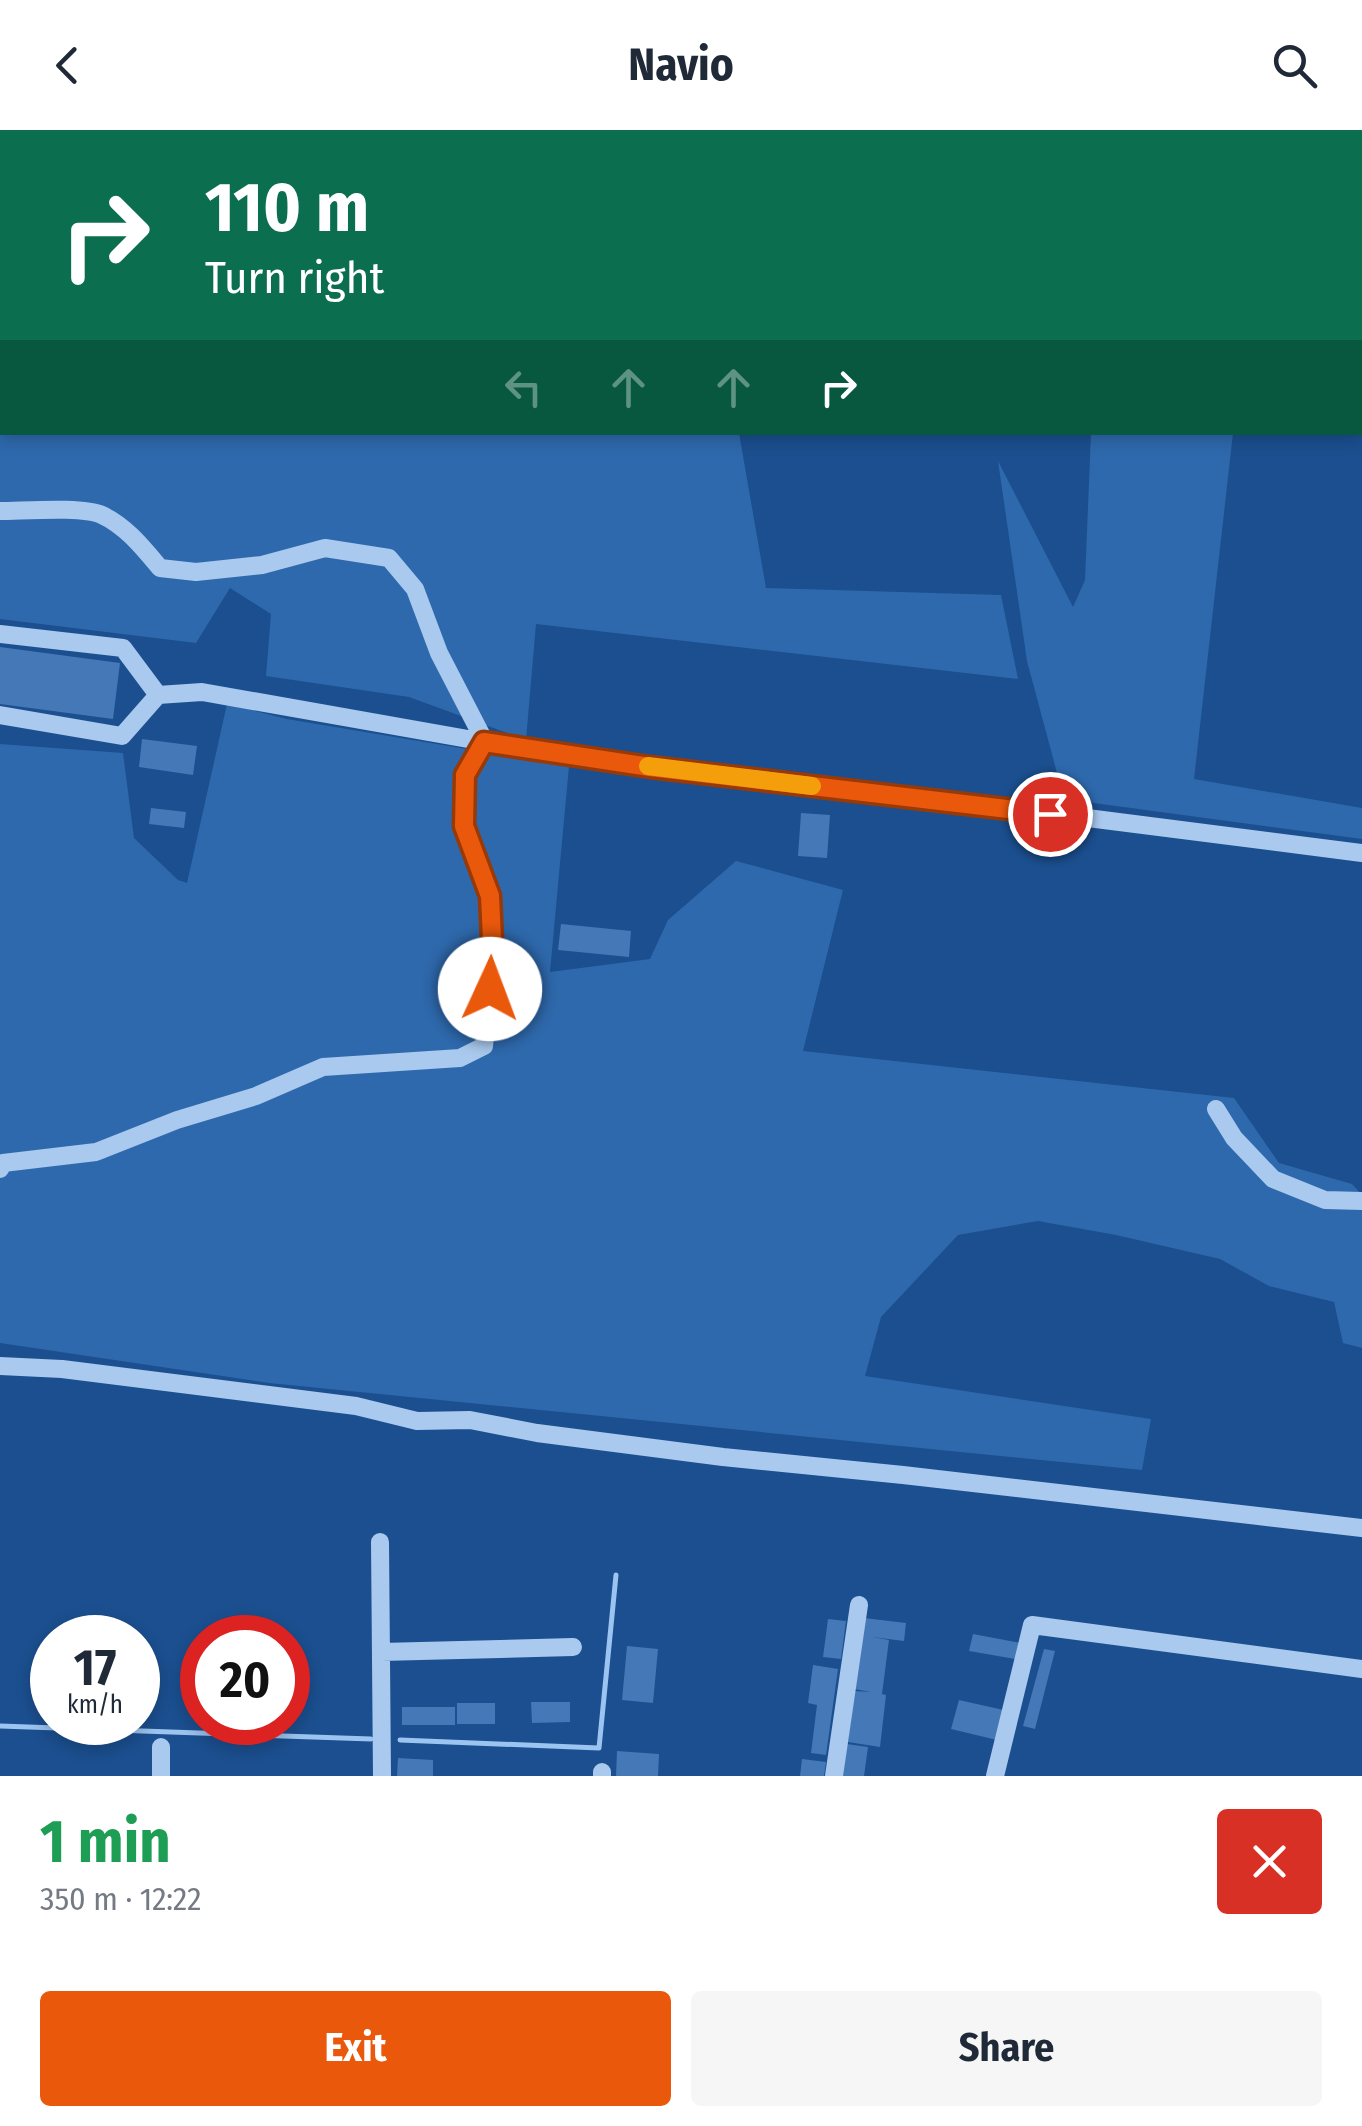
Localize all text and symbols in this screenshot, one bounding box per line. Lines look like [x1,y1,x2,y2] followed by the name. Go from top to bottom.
[40,38,95,93] icon: back
[628,38,734,92] text: Navio
[1267,38,1322,93] icon: search
[205,166,369,250] text: 110 m
[40,170,170,300] icon: right
[205,251,384,305] text: Turn right
[496,360,551,415] icon: left
[601,360,656,415] icon: ahead
[706,360,761,415] icon: ahead
[811,360,866,415] icon: right
[1008,772,1093,857] pin
[1023,787,1078,842] icon: arrive
[438,937,542,1041] position arrow
[180,1615,310,1745] speed limit sign: 20
[74,1638,116,1698] text: 17
[67,1690,123,1720] text: km/h
[40,1806,171,1878] text: 1 min
[1217,1809,1322,1914] button: close
[40,1880,201,1918] text: 350 m · 12:22
[40,1991,671,2106] button: Exit
[691,1991,1322,2106] button: Share

